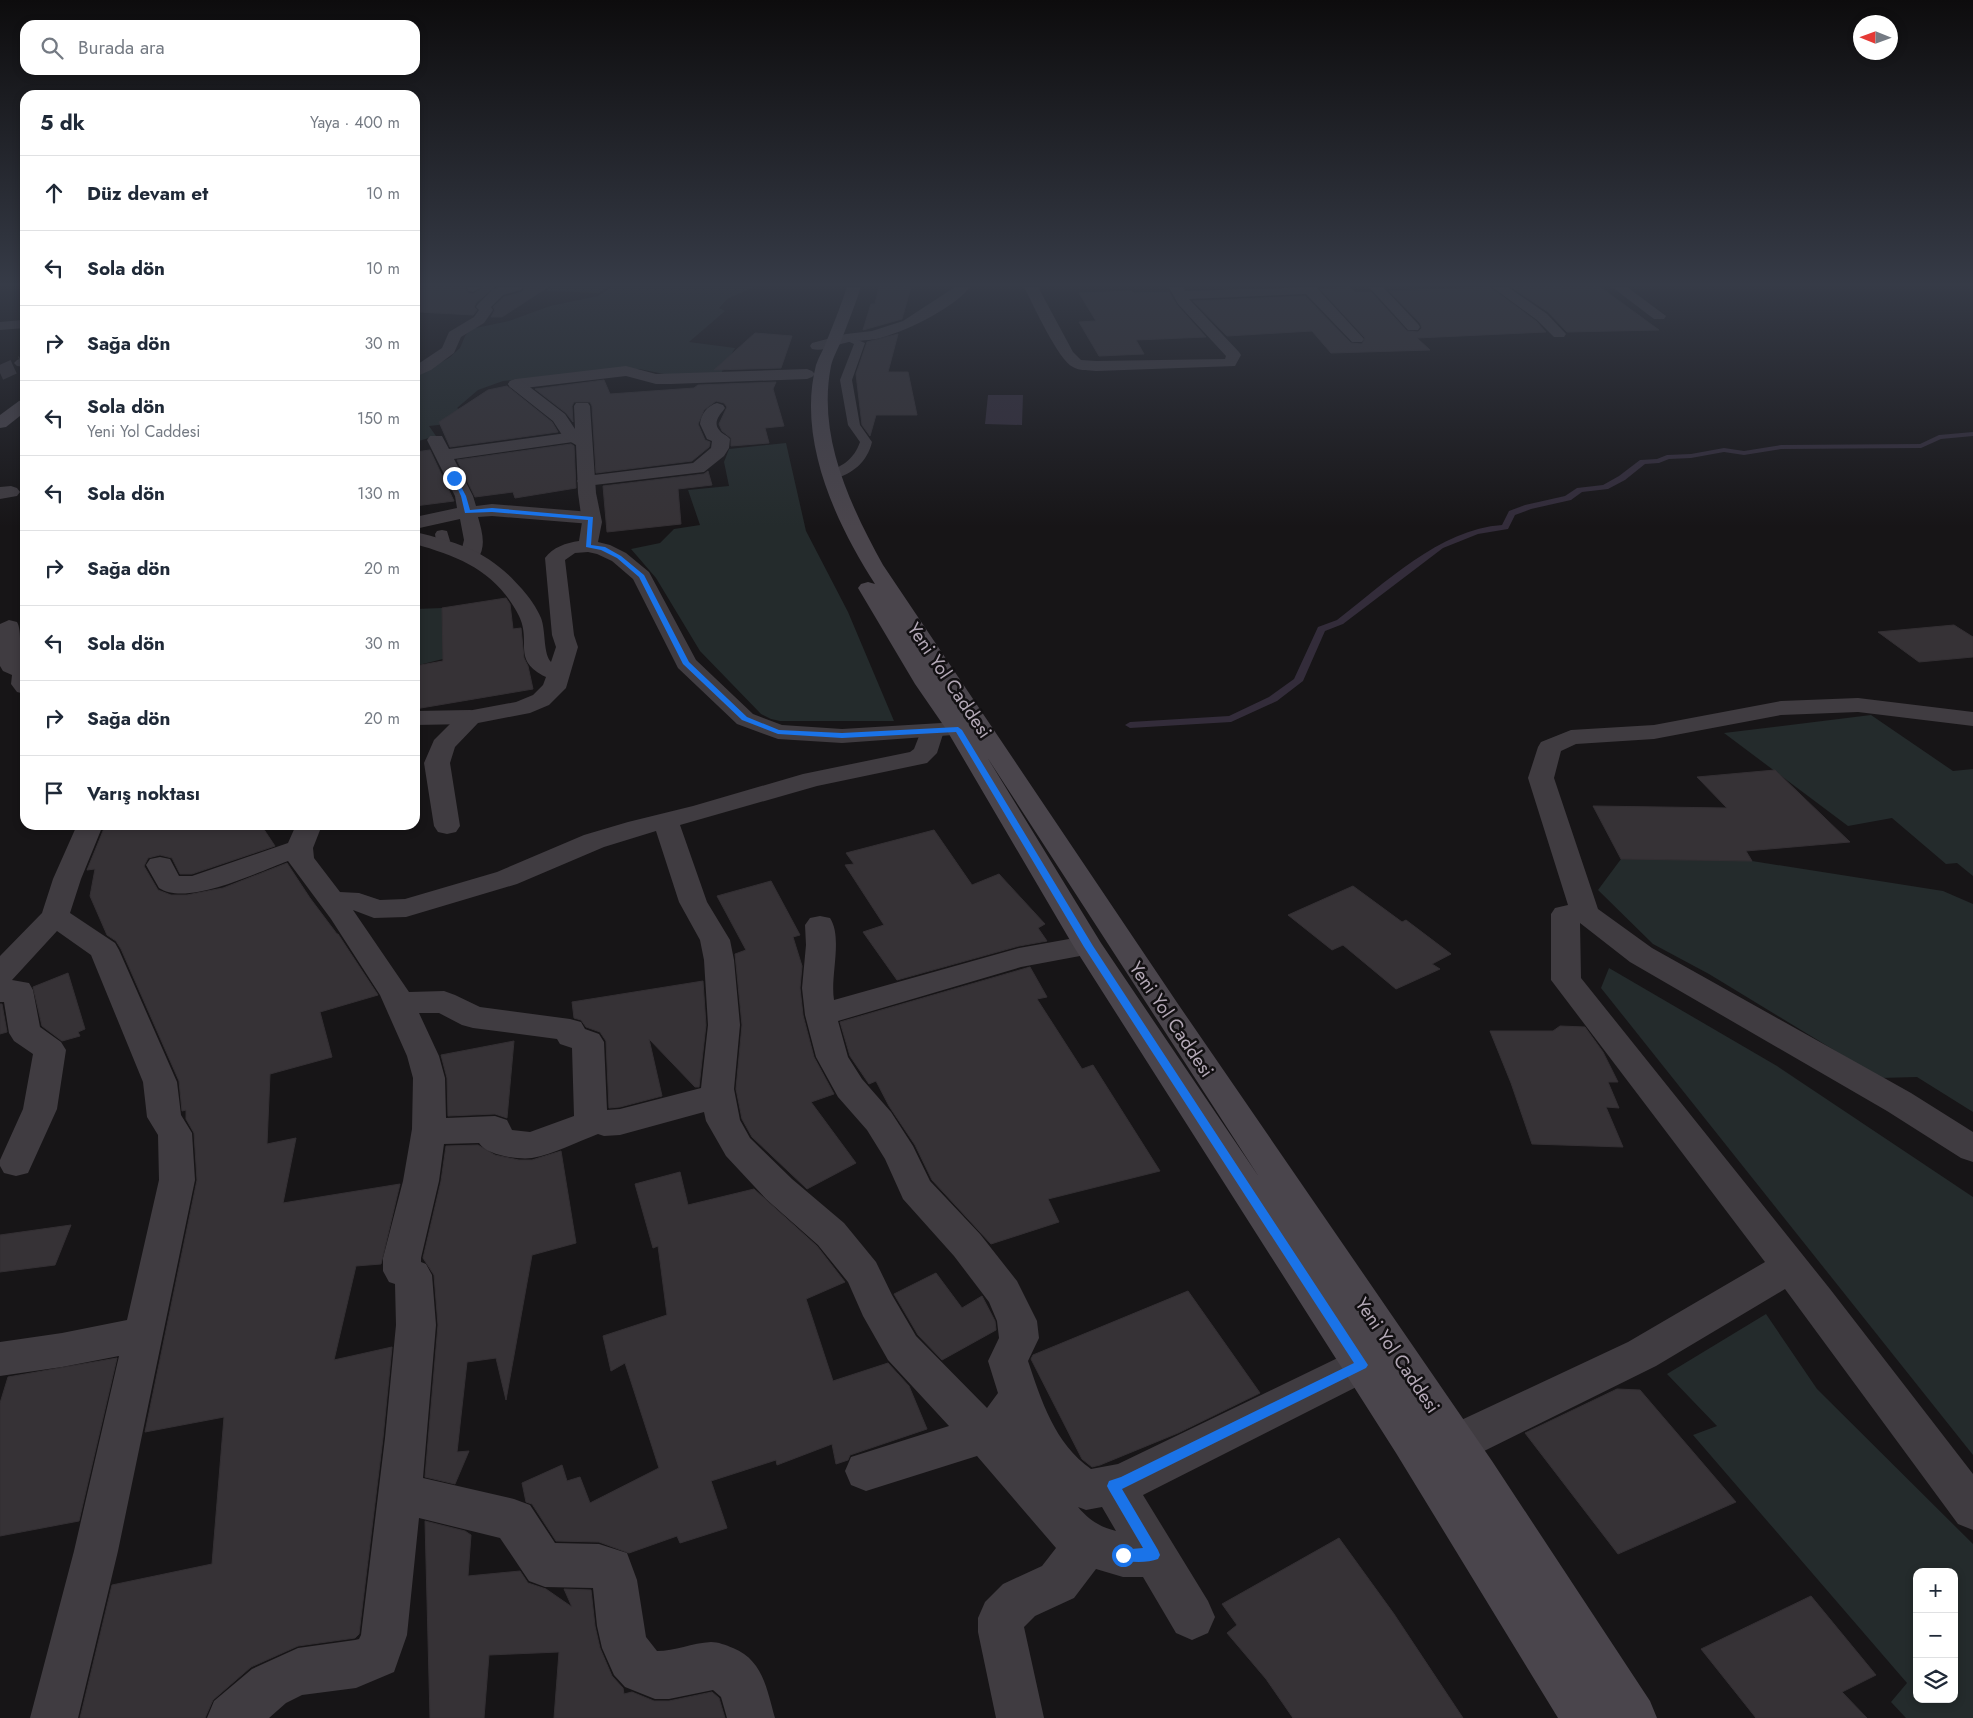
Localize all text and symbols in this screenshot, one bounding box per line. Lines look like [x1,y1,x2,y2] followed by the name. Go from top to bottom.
[1853,15,1898,60] north arrow
[20,20,420,75] search box
[38,34,66,62] icon: search
[78,34,165,61] text: Burada ara
[40,108,85,138] text: 5 dk
[310,111,400,134] text: Yaya · 400 m
[40,179,68,207] icon: ahead
[87,180,208,207] text: Düz devam et
[366,182,400,205] text: 10 m
[40,254,68,282] icon: left
[87,255,165,282] text: Sola dön
[366,257,400,280] text: 10 m
[40,329,68,357] icon: right
[87,330,171,357] text: Sağa dön
[364,332,400,355] text: 30 m
[87,393,165,420] text: Sola dön
[40,404,68,432] icon: left
[357,407,400,430] text: 150 m
[87,420,200,443] text: Yeni Yol Caddesi
[443,467,466,490] route end
[40,479,68,507] icon: left
[87,480,165,507] text: Sola dön
[357,482,400,505] text: 130 m
[40,554,68,582] icon: right
[87,555,171,582] text: Sağa dön
[364,557,400,580] text: 20 m
[901,617,998,744] street label: Yeni Yol Caddesi
[40,629,68,657] icon: left
[87,630,165,657] text: Sola dön
[364,632,400,655] text: 30 m
[40,704,68,732] icon: right
[87,705,171,732] text: Sağa dön
[364,707,400,730] text: 20 m
[40,779,68,807] icon: arrive
[87,780,200,807] text: Varış noktası
[1123,956,1220,1083] street label: Yeni Yol Caddesi
[1349,1292,1446,1419] street label: Yeni Yol Caddesi
[1112,1544,1135,1567] route start
[1913,1568,1958,1703] map controls
[1913,1568,1958,1613] button: +
[1913,1613,1958,1658] button: −
[1913,1658,1958,1703] button: layers

